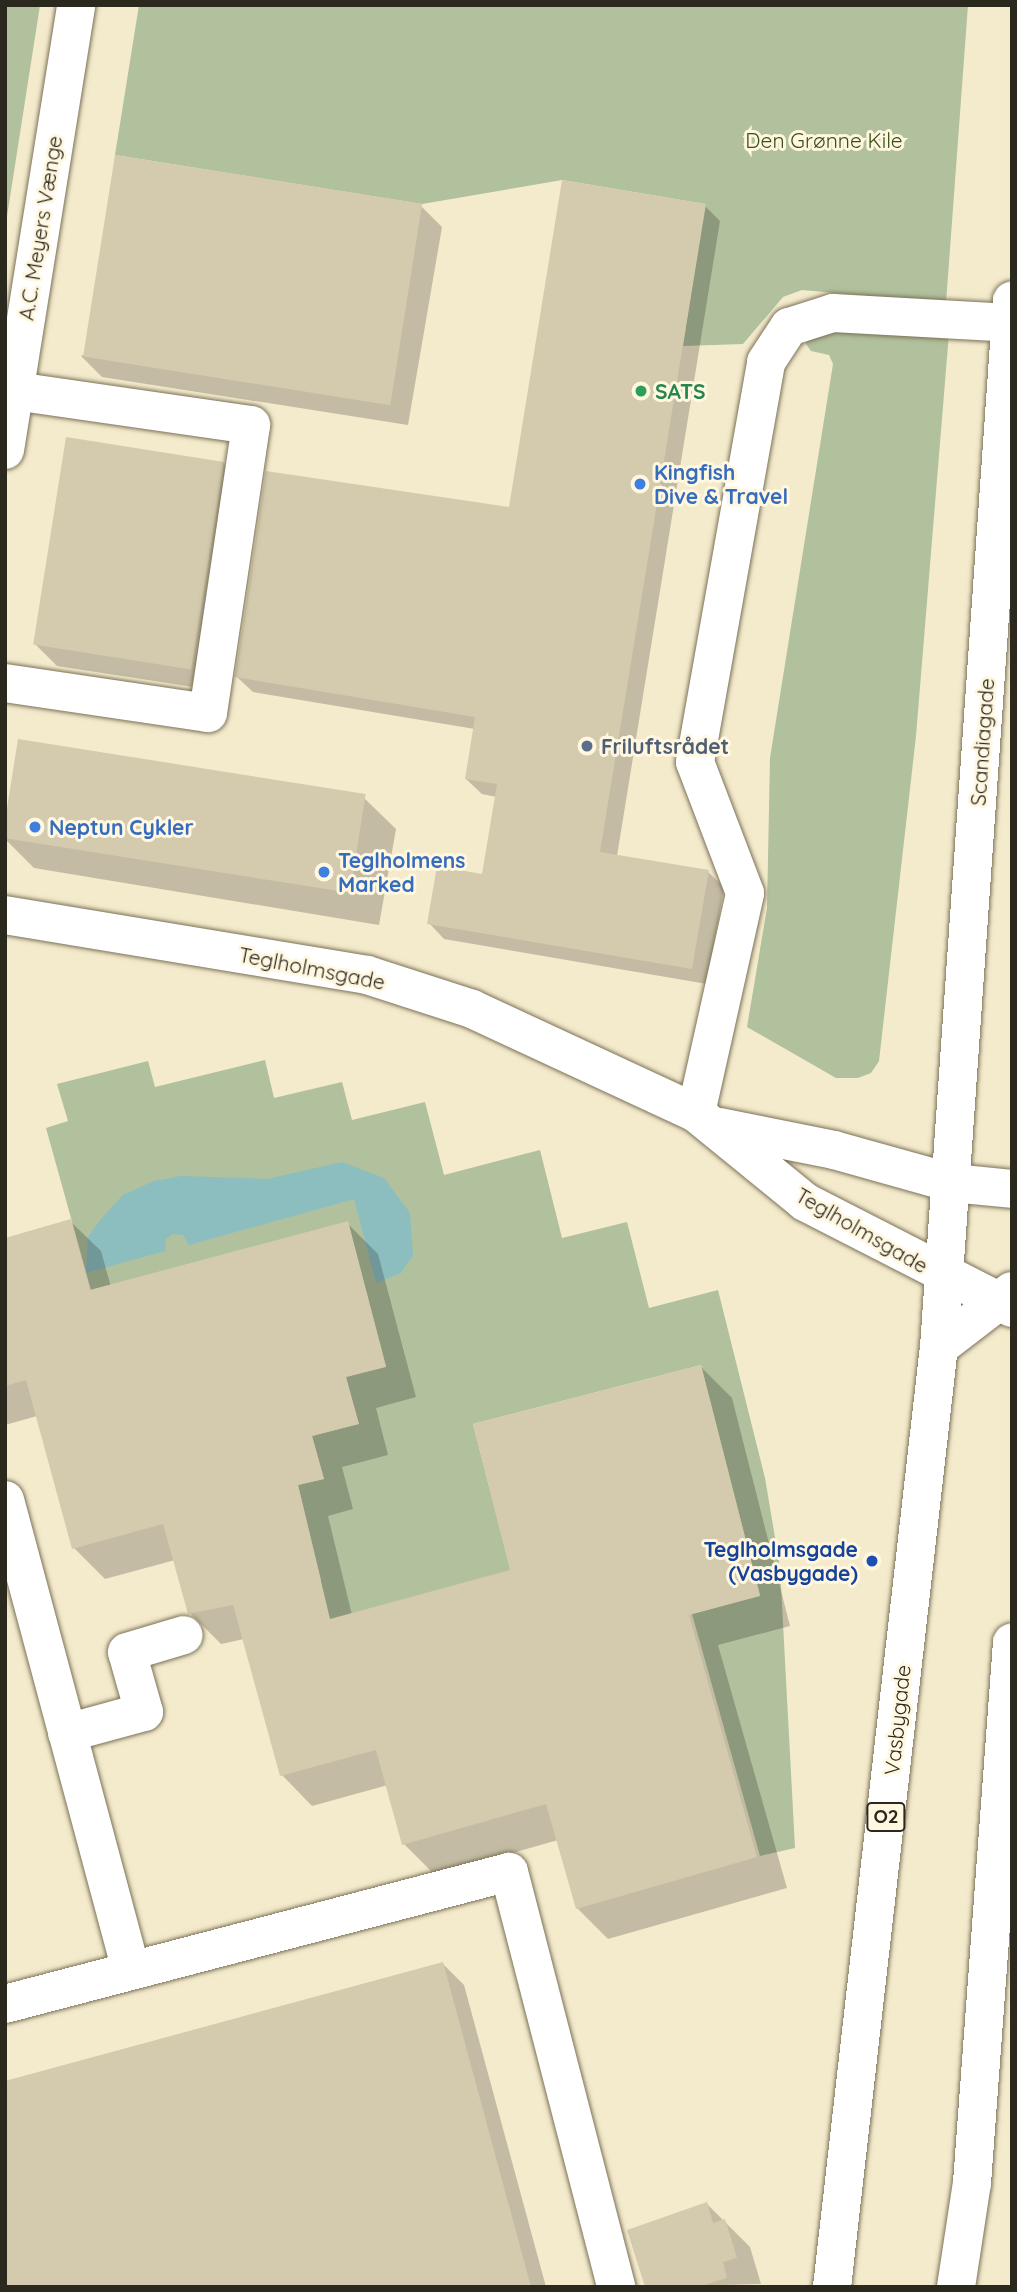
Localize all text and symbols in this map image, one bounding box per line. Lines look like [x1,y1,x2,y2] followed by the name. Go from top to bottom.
[745,127,903,153] park label: Den Grønne Kile
[13,134,67,322] street label: A.C. Meyers Vænge
[655,378,706,404] place label: SATS
[633,383,649,399] marker: SATS
[654,459,788,509] place label: Kingfish Dive & Travel
[632,476,648,492] marker: Kingfish Dive & Travel
[965,677,999,807] street label: Scandiagade
[601,733,729,759] place label: Friluftsrådet
[579,738,595,754] marker: Friluftsrådet
[49,814,194,840] place label: Neptun Cykler
[27,819,43,835] marker: Neptun Cykler
[338,847,465,897] place label: Teglholmens Marked
[316,864,332,880] marker: Teglholmens Marked
[237,941,387,995] street label: Teglholmsgade
[791,1182,933,1278] street label: Teglholmsgade
[703,1536,858,1586] place label: Teglholmsgade (Vasbygade)
[864,1553,880,1569] marker: Teglholmsgade (Vasbygade)
[879,1664,915,1776] street label: Vasbygade
[865,1801,907,1832] road number: O2

